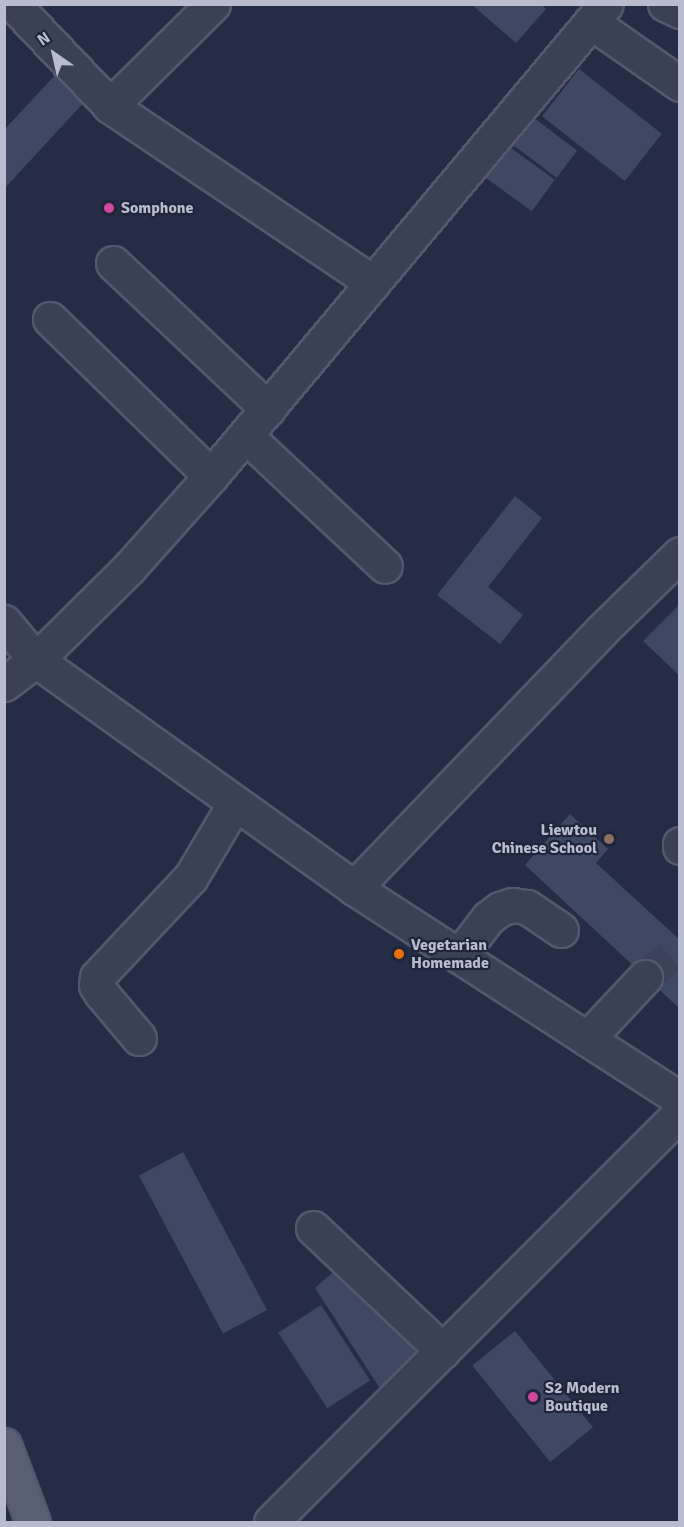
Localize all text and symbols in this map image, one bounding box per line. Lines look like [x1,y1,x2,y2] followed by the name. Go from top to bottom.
[24,24,84,84] north arrow
[34,28,54,50] text: N
[121,198,194,218] place label: Somphone
[102,201,116,215] marker: Somphone
[492,820,597,858] place label: Liewtou Chinese School
[602,832,616,846] marker: Liewtou Chinese School
[411,935,489,973] place label: Vegetarian Homemade
[392,947,406,961] marker: Vegetarian Homemade
[545,1378,619,1416] place label: S2 Modern Boutique
[526,1390,540,1404] marker: S2 Modern Boutique

